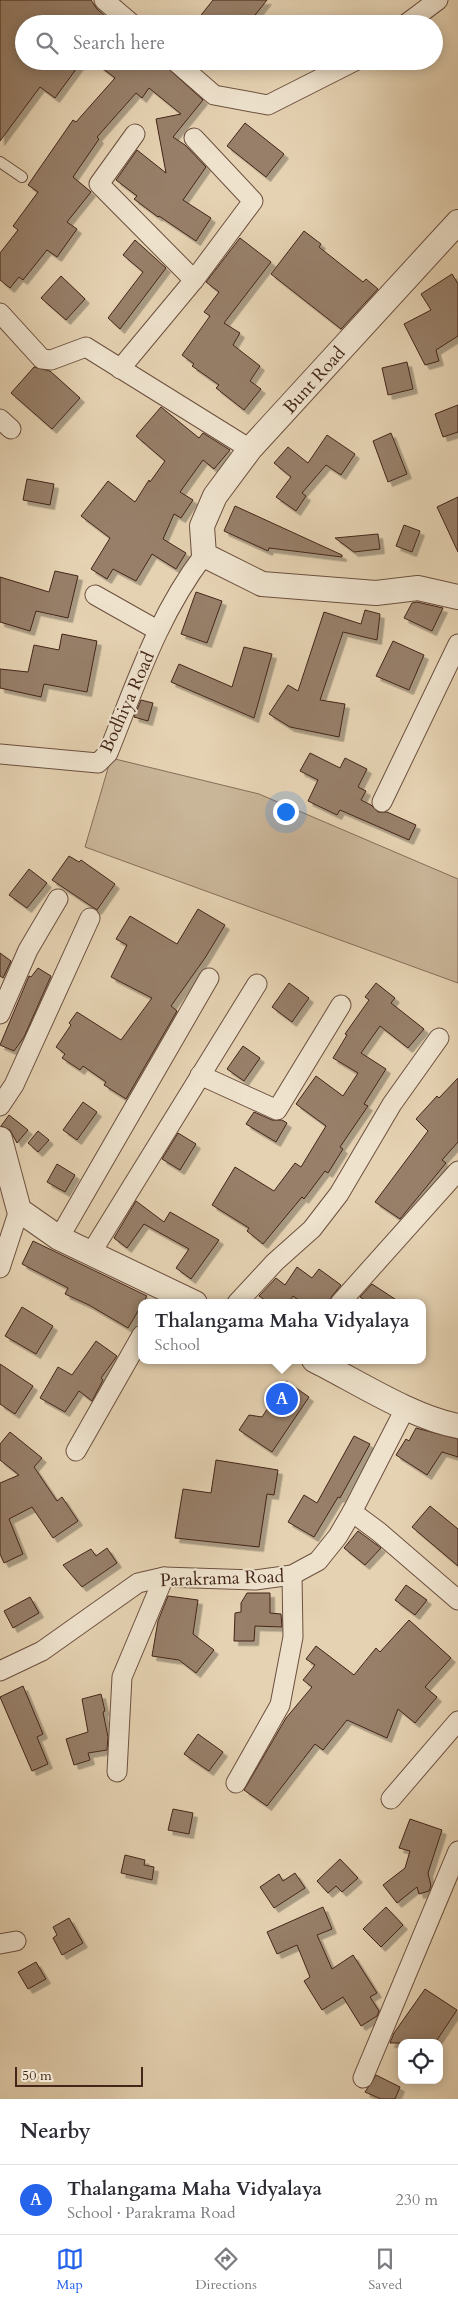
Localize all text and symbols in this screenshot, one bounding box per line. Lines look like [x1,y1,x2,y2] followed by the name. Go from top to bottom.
[15,15,443,70] search box
[33,29,61,57] icon: search
[73,30,165,56] text: Search here
[278,341,352,419] street label: Bunt Road
[94,647,161,757] street label: Bodhiya Road
[273,799,299,825] your location
[138,1299,426,1364] popup
[155,1308,409,1334] text: Thalangama Maha Vidyalaya
[155,1334,200,1356] text: School
[266,1380,298,1418] pin: A
[160,1564,285,1593] street label: Parakrama Road
[398,2039,443,2084] map controls
[398,2039,443,2084] button: locate
[15,2064,142,2087] scale bar
[22,2066,52,2085] text: 50 m
[20,2117,91,2146] text: Nearby
[67,2176,322,2202] text: Thalangama Maha Vidyalaya
[30,2189,42,2211] text: A
[396,2189,438,2211] text: 230 m
[67,2202,235,2224] text: School · Parakrama Road
[56,2245,84,2294] tab: Map
[195,2245,257,2294] tab: Directions
[368,2245,402,2294] tab: Saved

